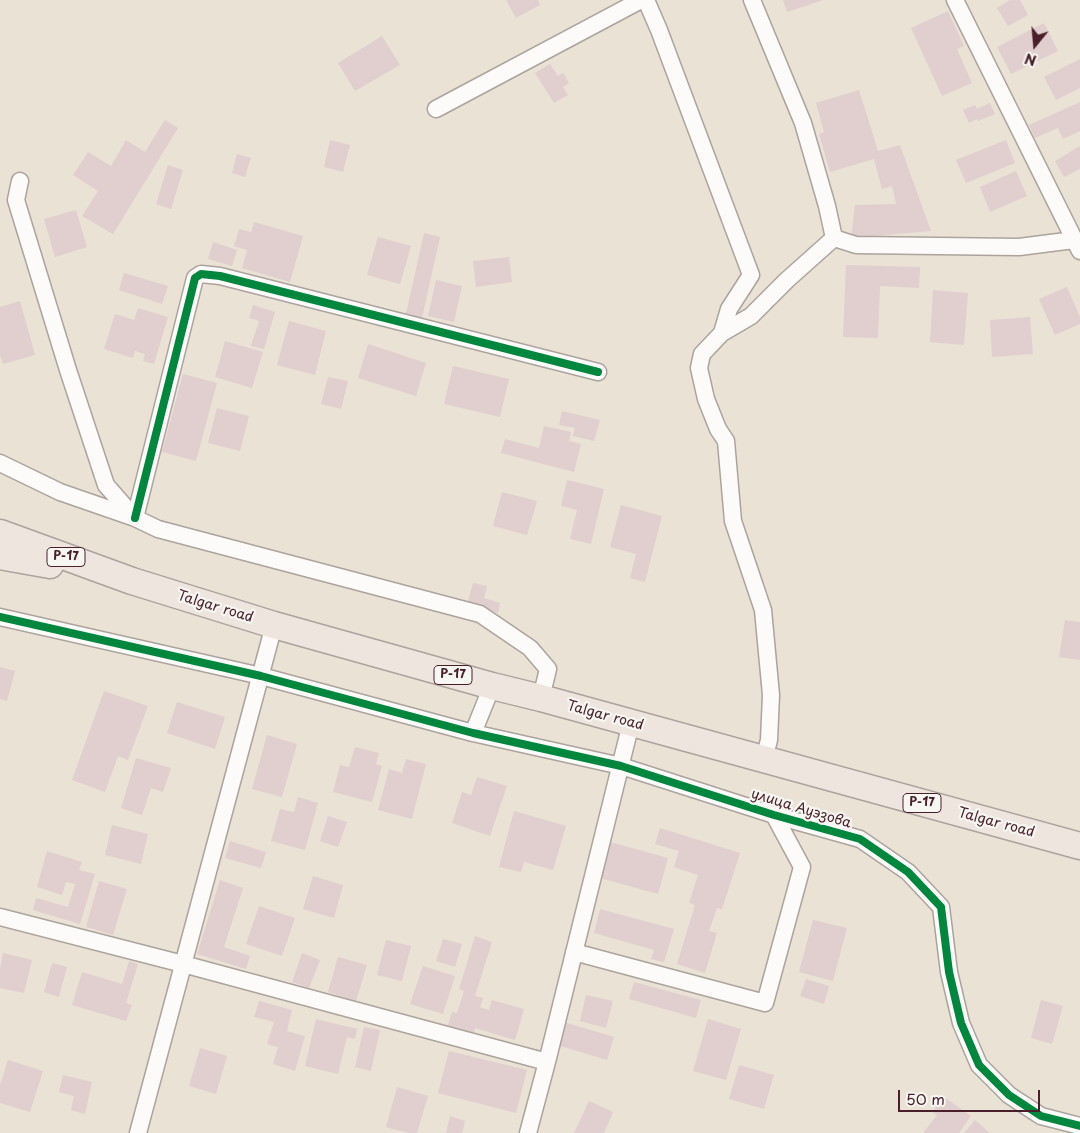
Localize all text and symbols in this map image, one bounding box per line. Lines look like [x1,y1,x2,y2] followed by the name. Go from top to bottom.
[1010,20,1060,70] north arrow
[1022,48,1039,71] text: N
[47,548,85,566] road number: P-17
[175,587,255,627] street label: Talgar road
[434,666,472,684] road number: P-17
[565,698,645,734] street label: Talgar road
[749,786,853,832] street label: улица Ауэзова
[903,794,941,812] road number: P-17
[956,805,1036,841] street label: Talgar road
[900,1080,1042,1112] scale bar
[906,1087,945,1110] text: 50 m

